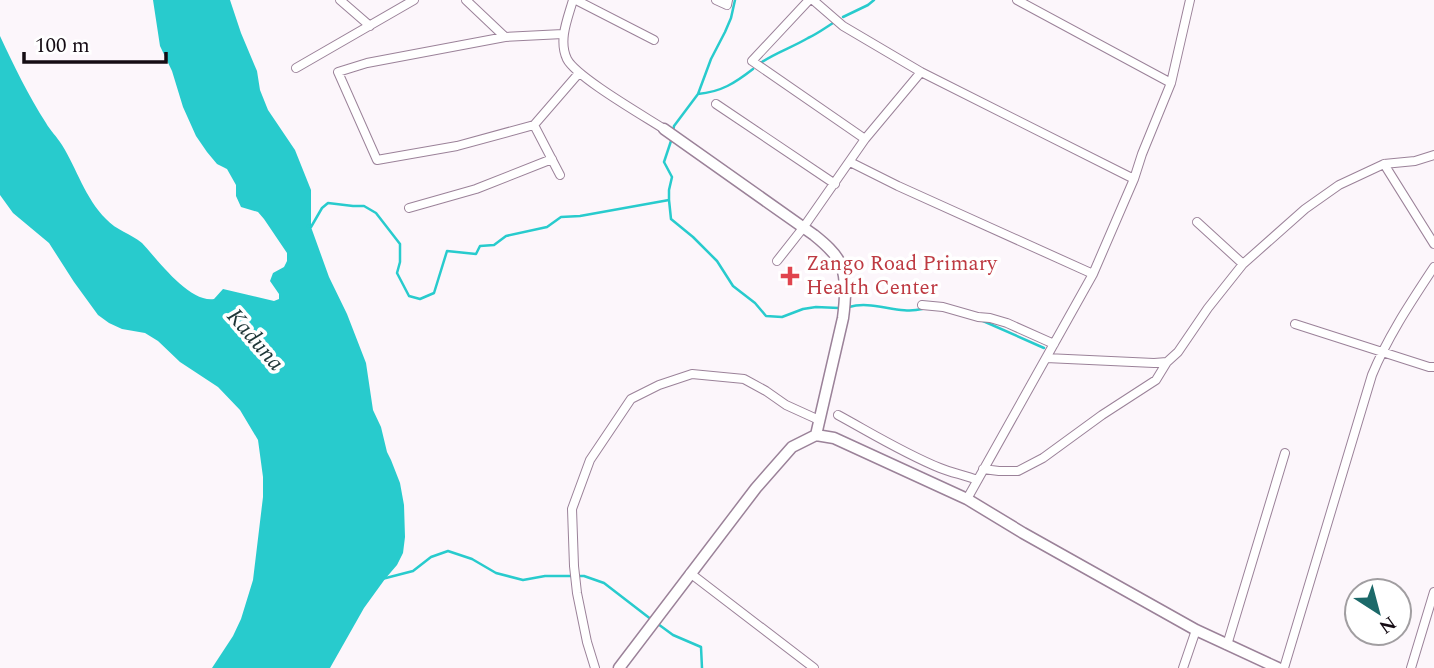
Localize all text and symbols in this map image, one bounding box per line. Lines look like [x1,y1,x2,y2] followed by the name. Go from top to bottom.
[24,21,166,65] scale bar
[35,30,90,62] text: 100 m
[806,248,998,304] place label: Zango Road Primary Health Center
[780,266,800,286] marker: Zango Road Primary Health Center
[218,301,293,379] water label: Kaduna
[1343,577,1413,647] north arrow
[1372,608,1402,641] text: N

